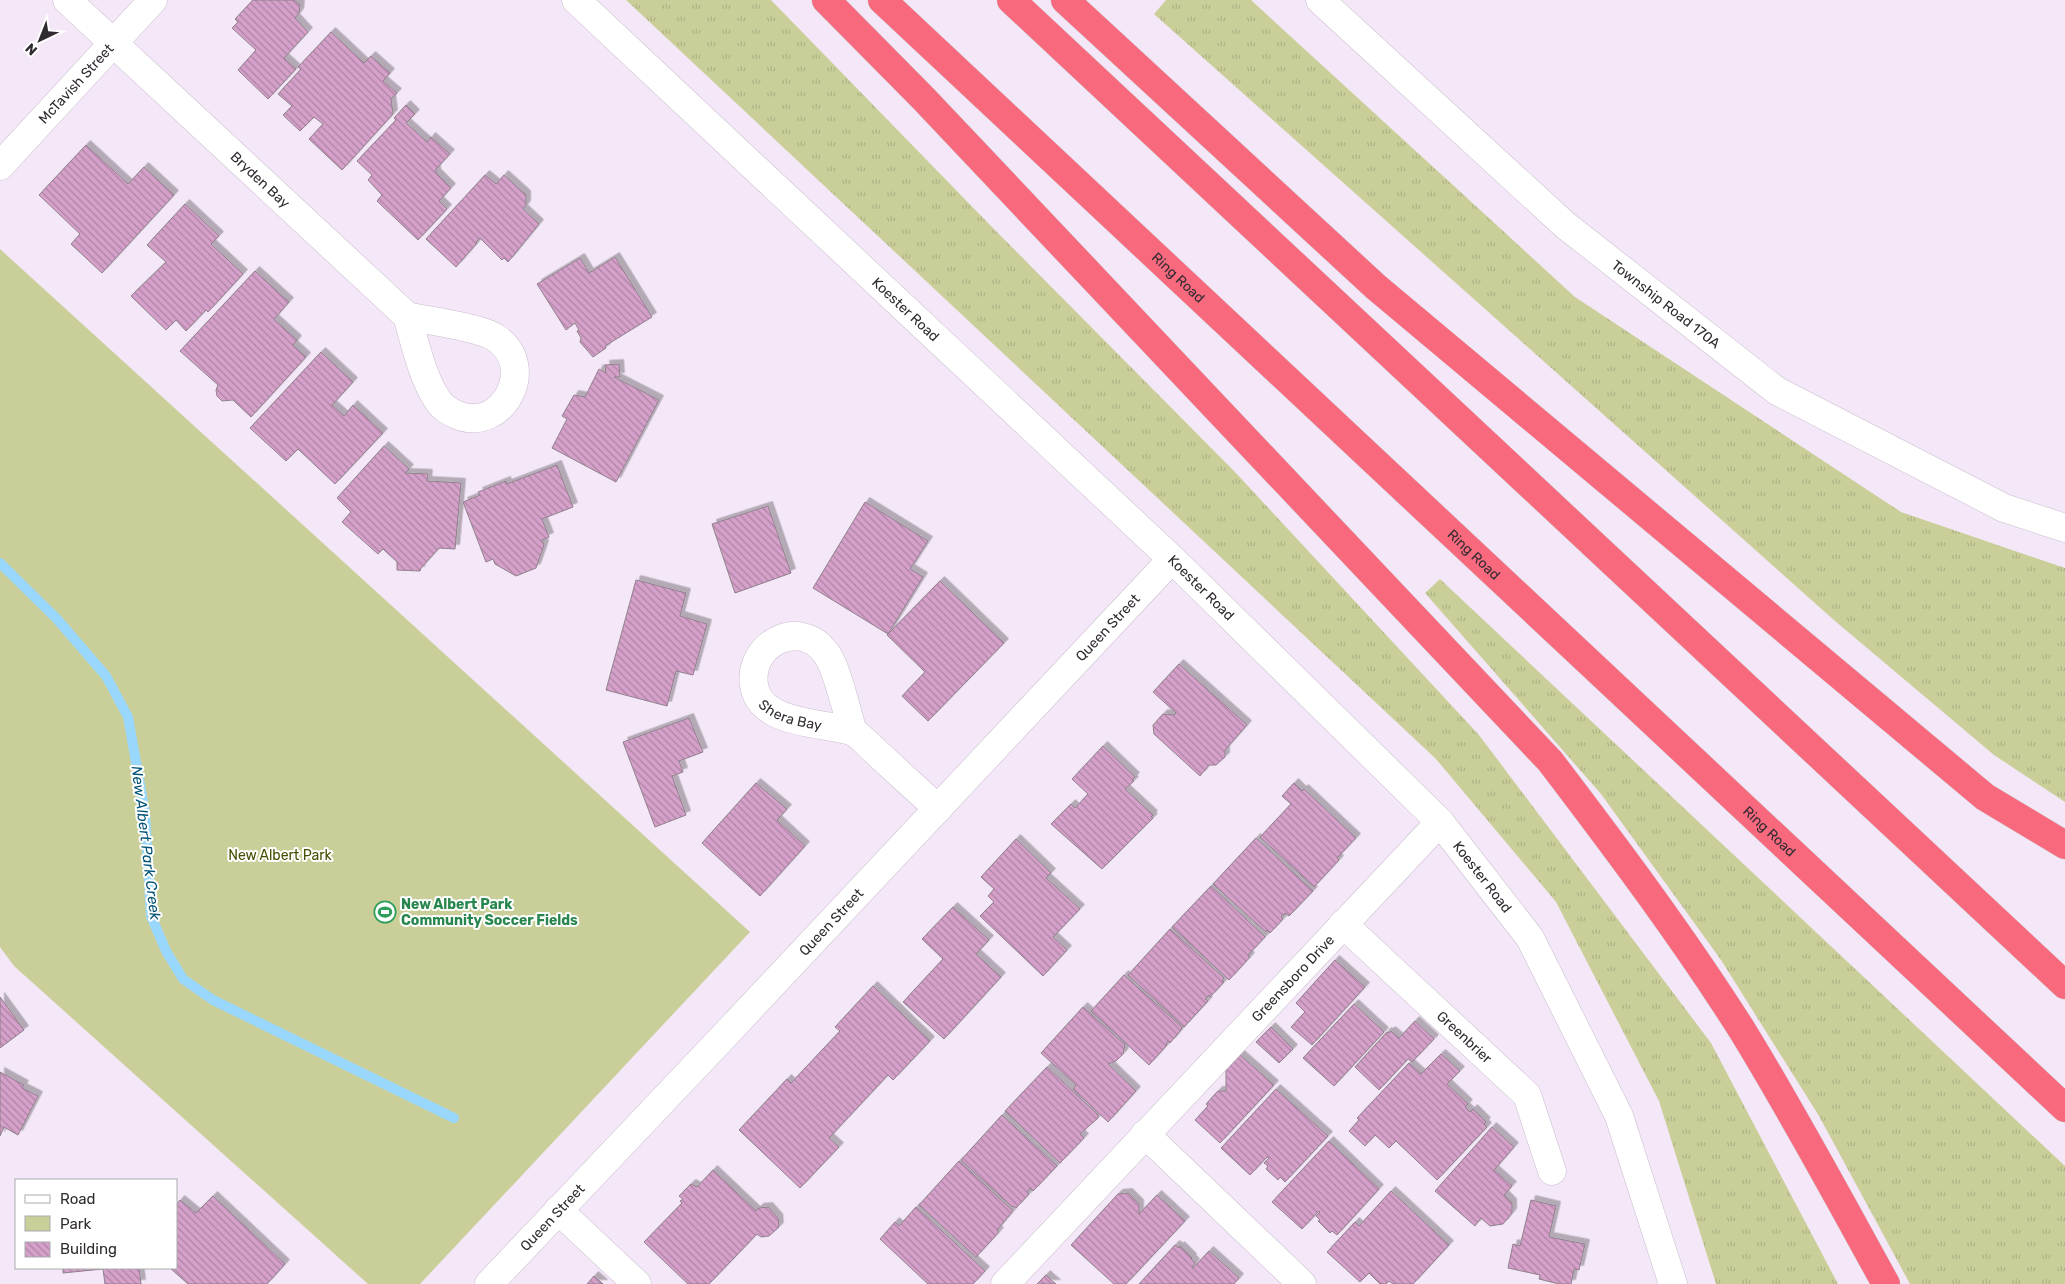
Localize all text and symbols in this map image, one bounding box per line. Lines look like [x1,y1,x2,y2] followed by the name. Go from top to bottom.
[15,15,65,65] north arrow
[22,39,41,59] text: N
[35,40,118,127] street label: McTavish Street
[227,148,293,212] street label: Bryden Bay
[1148,249,1208,307] street label: Ring Road
[1608,257,1724,353] street label: Township Road 170A
[868,274,943,345] street label: Koester Road
[1444,526,1503,584] street label: Ring Road
[1164,552,1237,624] street label: Koester Road
[1072,590,1144,665] street label: Queen Street
[755,696,823,734] street label: Shera Bay
[128,765,164,922] water label: New Albert Park Creek
[1739,803,1799,860] street label: Ring Road
[1449,838,1515,916] street label: Koester Road
[228,847,333,864] park label: New Albert Park
[796,885,867,960] street label: Queen Street
[401,896,578,929] place label: New Albert Park Community Soccer Fields
[373,900,397,924] sports icon: New Albert Park Community Soccer Fields
[1248,932,1338,1025] street label: Greensboro Drive
[1433,1008,1496,1068] street label: Greenbrier
[15,1179,178,1269] legend
[517,1180,589,1255] street label: Queen Street
[60,1190,96,1208] text: Road
[60,1215,91,1233] text: Park
[60,1240,117,1258] text: Building

